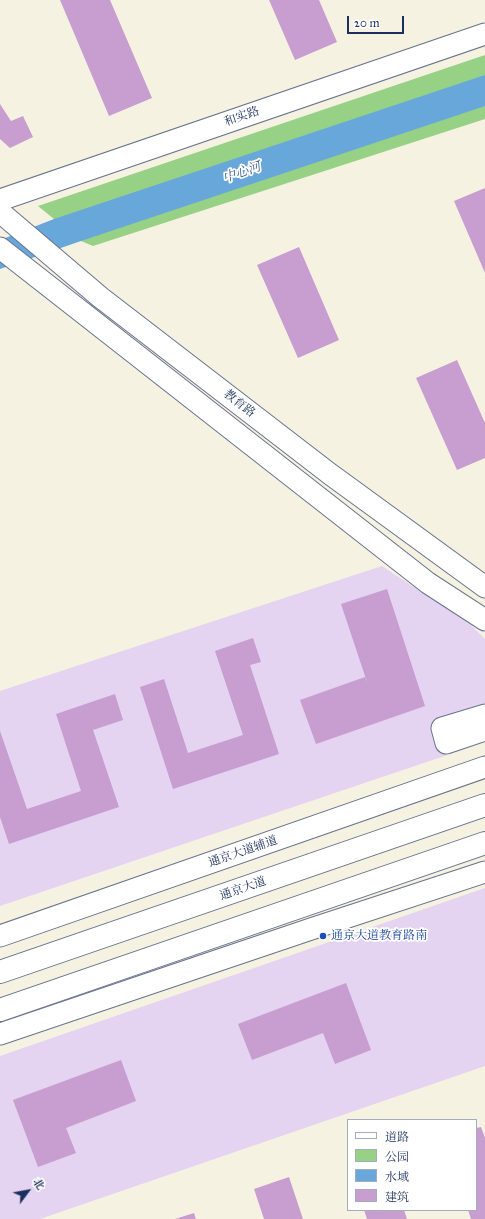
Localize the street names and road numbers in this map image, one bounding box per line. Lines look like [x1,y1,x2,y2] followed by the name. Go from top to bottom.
[223,104,261,130] street label: 和实路
[220,387,258,421] street label: 教育路
[207,833,279,871] street label: 通京大道辅道
[218,874,268,904] street label: 通京大道

